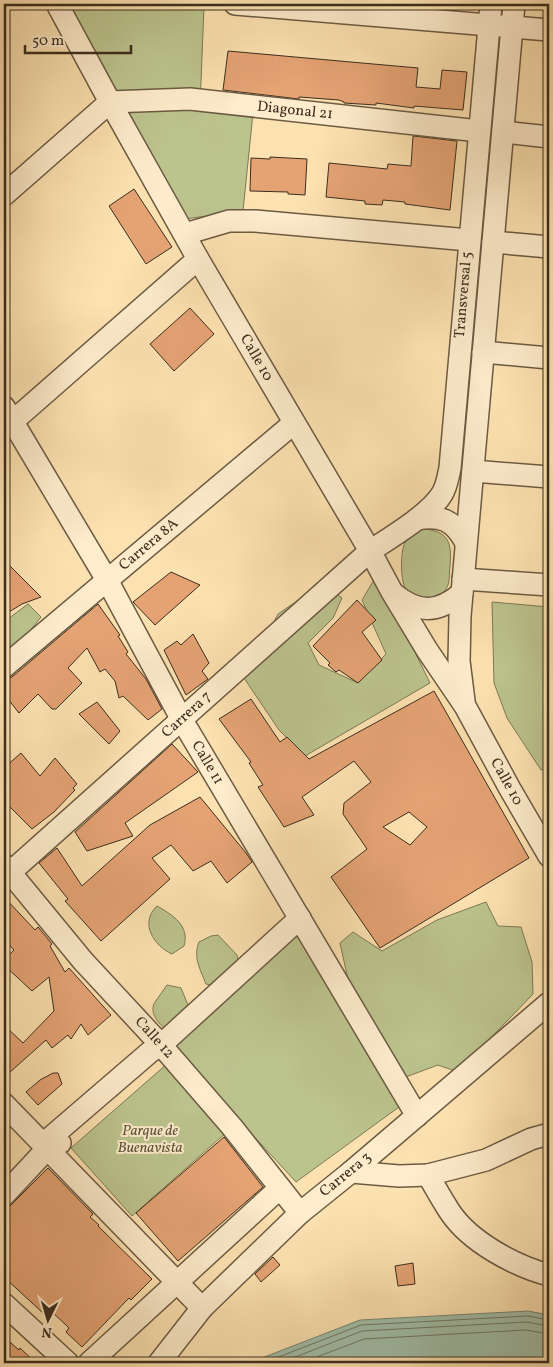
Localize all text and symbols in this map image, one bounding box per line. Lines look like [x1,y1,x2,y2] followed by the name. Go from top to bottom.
[25,22,131,54] scale bar
[32,31,64,52] text: 50 m
[256,97,334,125] street label: Diagonal 21
[450,251,478,339] street label: Transversal 5
[234,331,278,385] street label: Calle 10
[115,514,184,576] street label: Carrera 8A
[157,687,217,743] street label: Carrera 7
[186,737,228,789] street label: Calle 11
[484,755,528,809] street label: Calle 10
[129,1012,179,1064] street label: Calle 12
[117,1121,183,1159] park label: Parque de Buenavista
[316,1148,376,1202] street label: Carrera 3
[22,1294,72,1344] north arrow
[41,1322,53,1341] text: N

